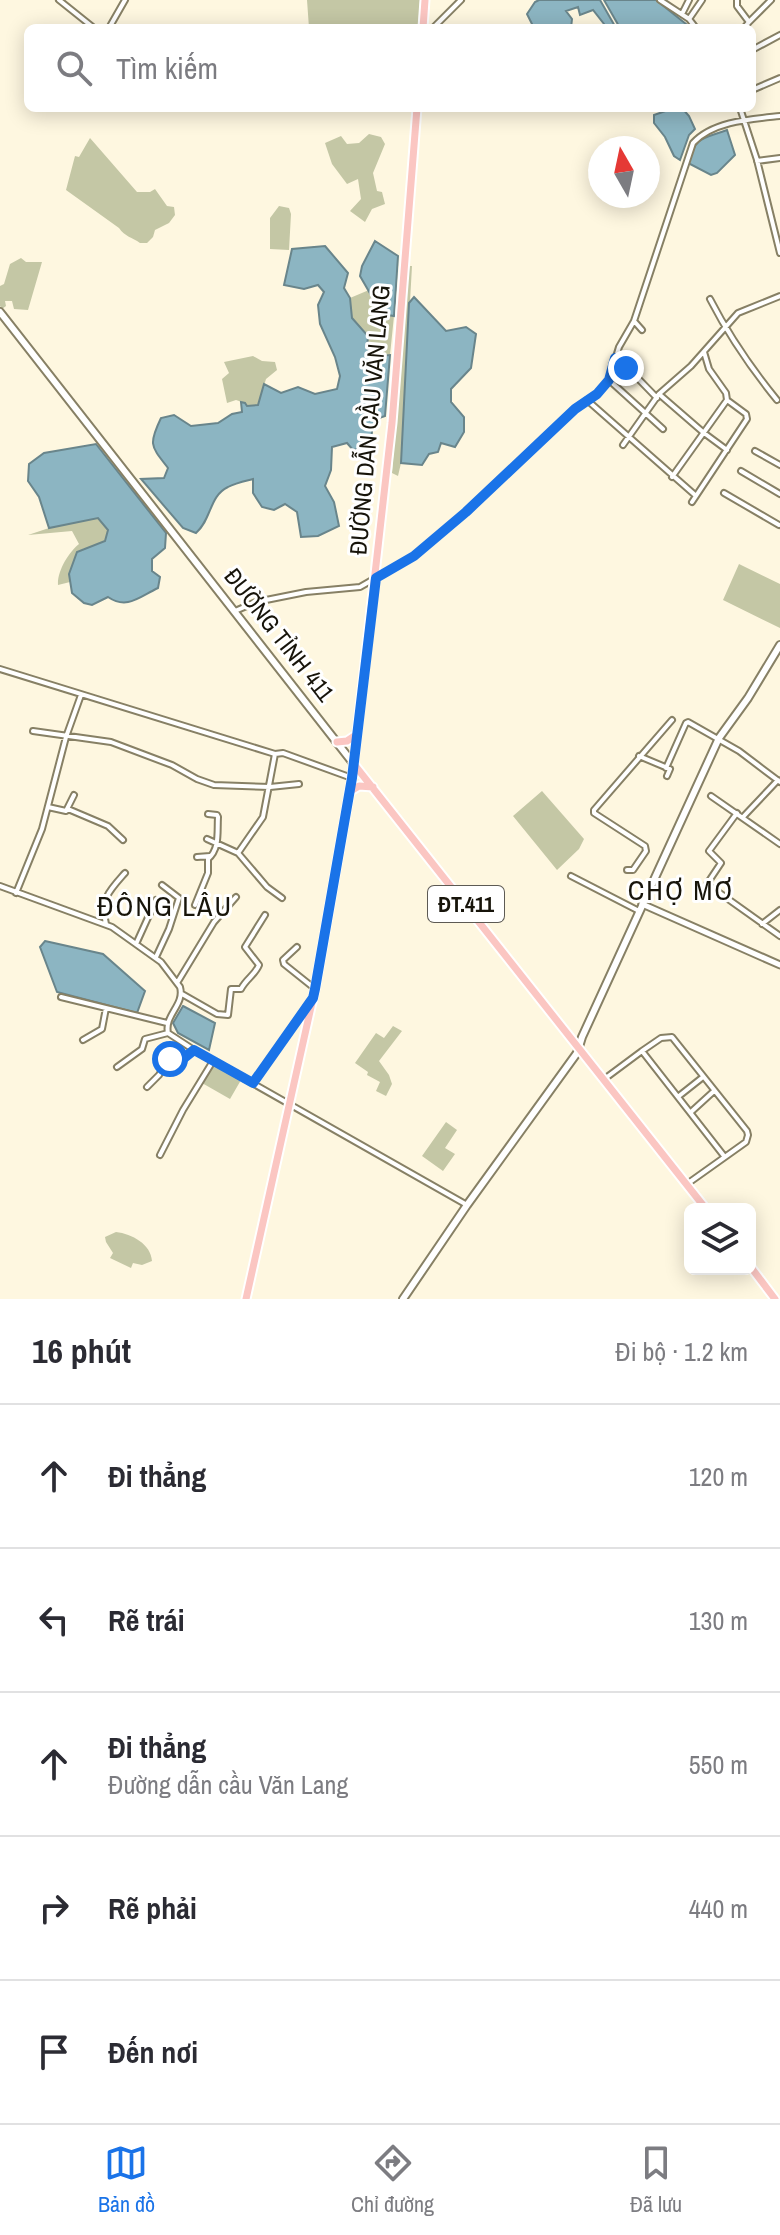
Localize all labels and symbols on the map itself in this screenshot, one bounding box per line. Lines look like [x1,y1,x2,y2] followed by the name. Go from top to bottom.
[588,136,660,208] north arrow
[341,284,397,556] street label: ĐƯỜNG DẪN CẦU VĂN LANG
[608,350,644,386] route end
[218,561,342,708] street label: ĐƯỜNG TỈNH 411
[628,871,734,909] district label: CHỢ MƠ
[428,886,504,922] road number: ĐT.411
[97,887,233,925] district label: ĐÔNG LÂU
[152,1041,188,1077] route start

